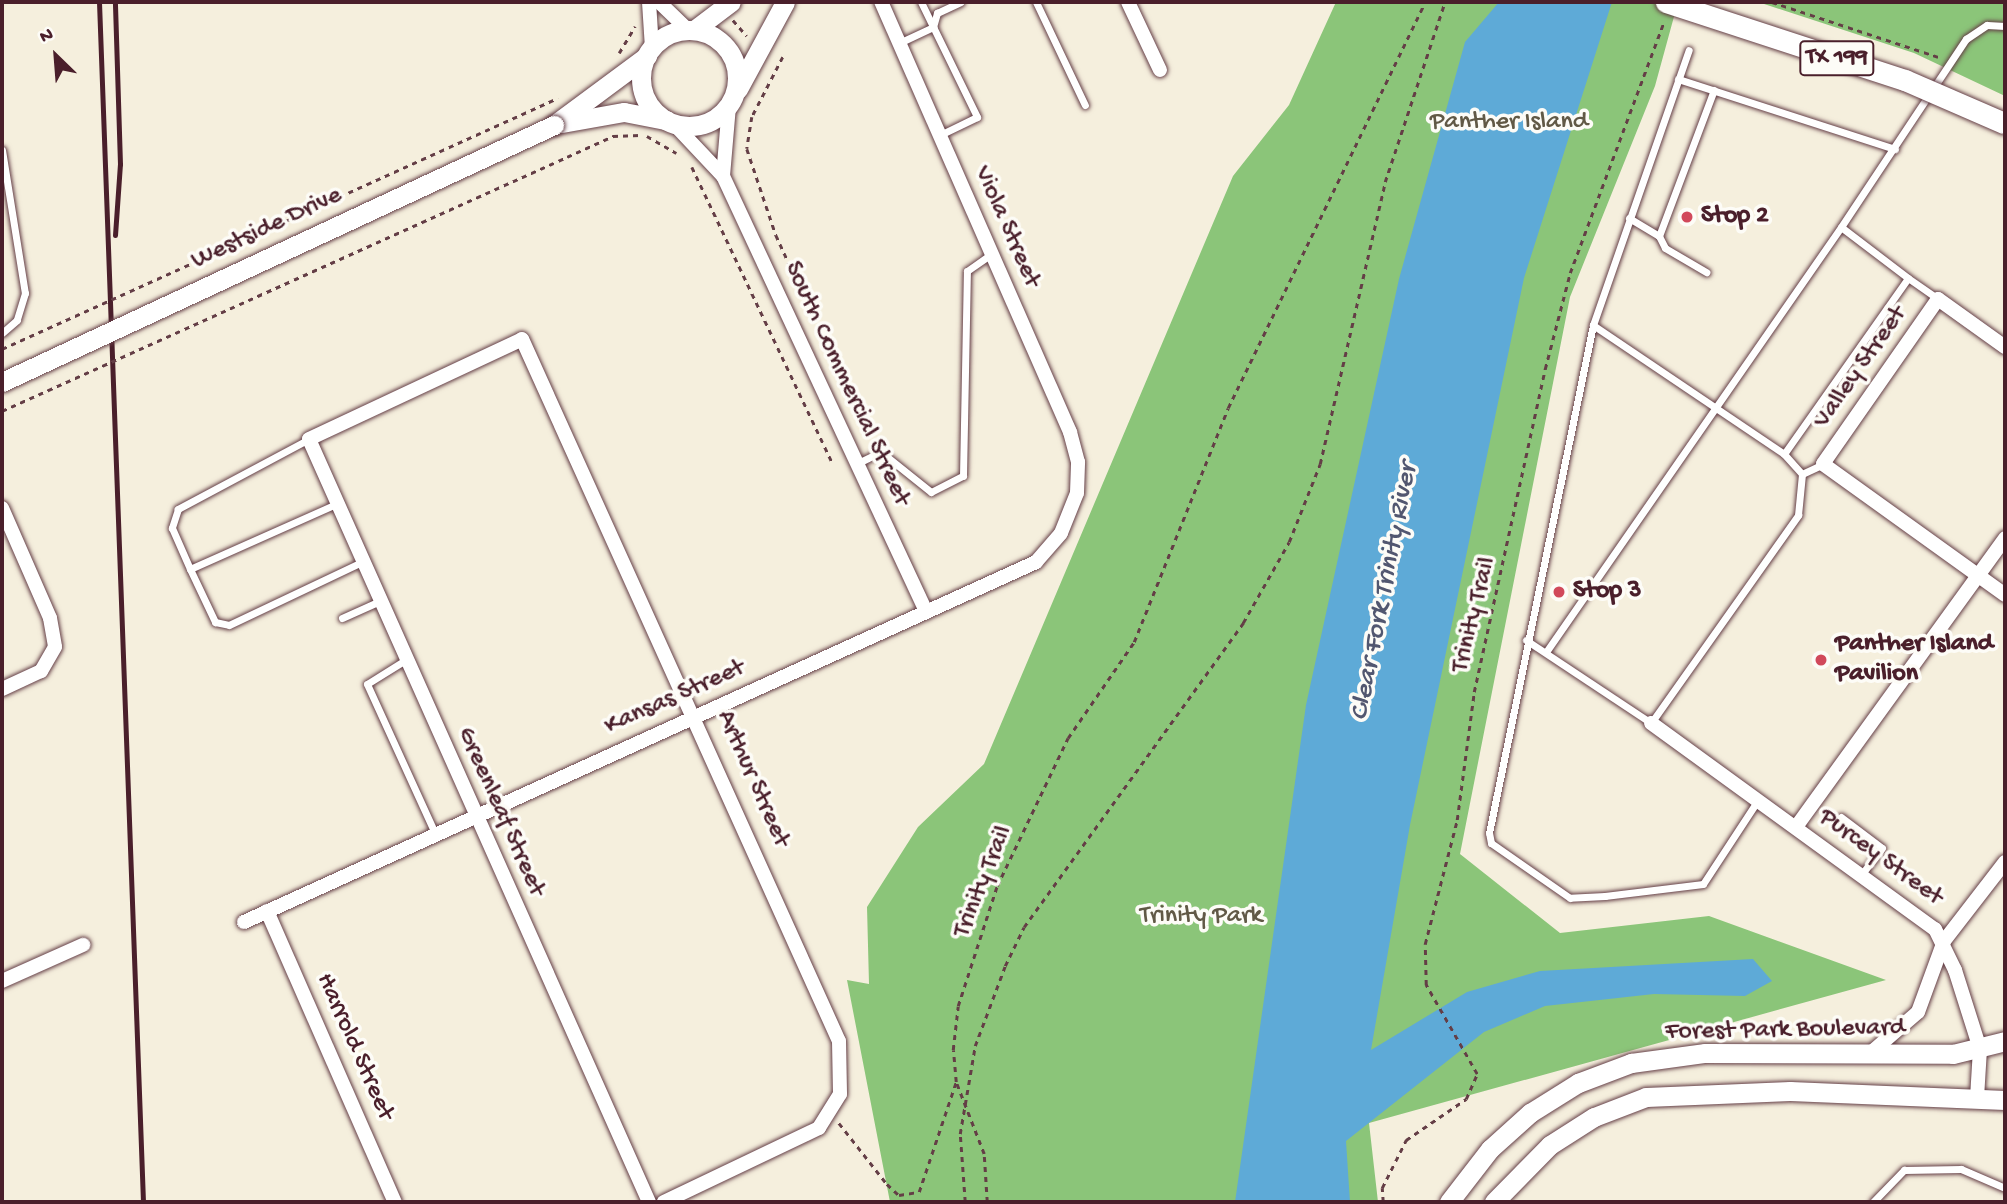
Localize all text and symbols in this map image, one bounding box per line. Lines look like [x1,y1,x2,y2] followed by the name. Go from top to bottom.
[21,21,91,91] north arrow
[36,23,57,50] text: N
[1798,38,1876,78] road number: TX 199
[1430,107,1588,139] park label: Panther Island
[965,162,1047,292] street label: Viola Street
[187,181,347,277] street label: Westside Drive
[1701,201,1769,233] place label: Stop 2
[1679,209,1695,225] marker: Stop 2
[776,257,916,511] street label: South Commercial Street
[1807,301,1915,435] street label: Valley Street
[1344,461,1426,723] water label: Clear Fork Trinity River
[1446,554,1504,676] street label: Trinity Trail
[1573,576,1642,608] place label: Stop 3
[1551,584,1567,600] marker: Stop 3
[1835,629,1993,690] place label: Panther Island Pavilion
[1813,652,1829,668] marker: Panther Island Pavilion
[600,653,750,743] street label: Kansas Street
[708,706,796,852] street label: Arthur Street
[449,723,551,901] street label: Greenleaf Street
[1812,802,1948,914] street label: Purcey Street
[948,822,1020,942] street label: Trinity Trail
[1140,901,1262,933] park label: Trinity Park
[308,969,400,1125] street label: Harrold Street
[1665,1013,1905,1049] street label: Forest Park Boulevard

